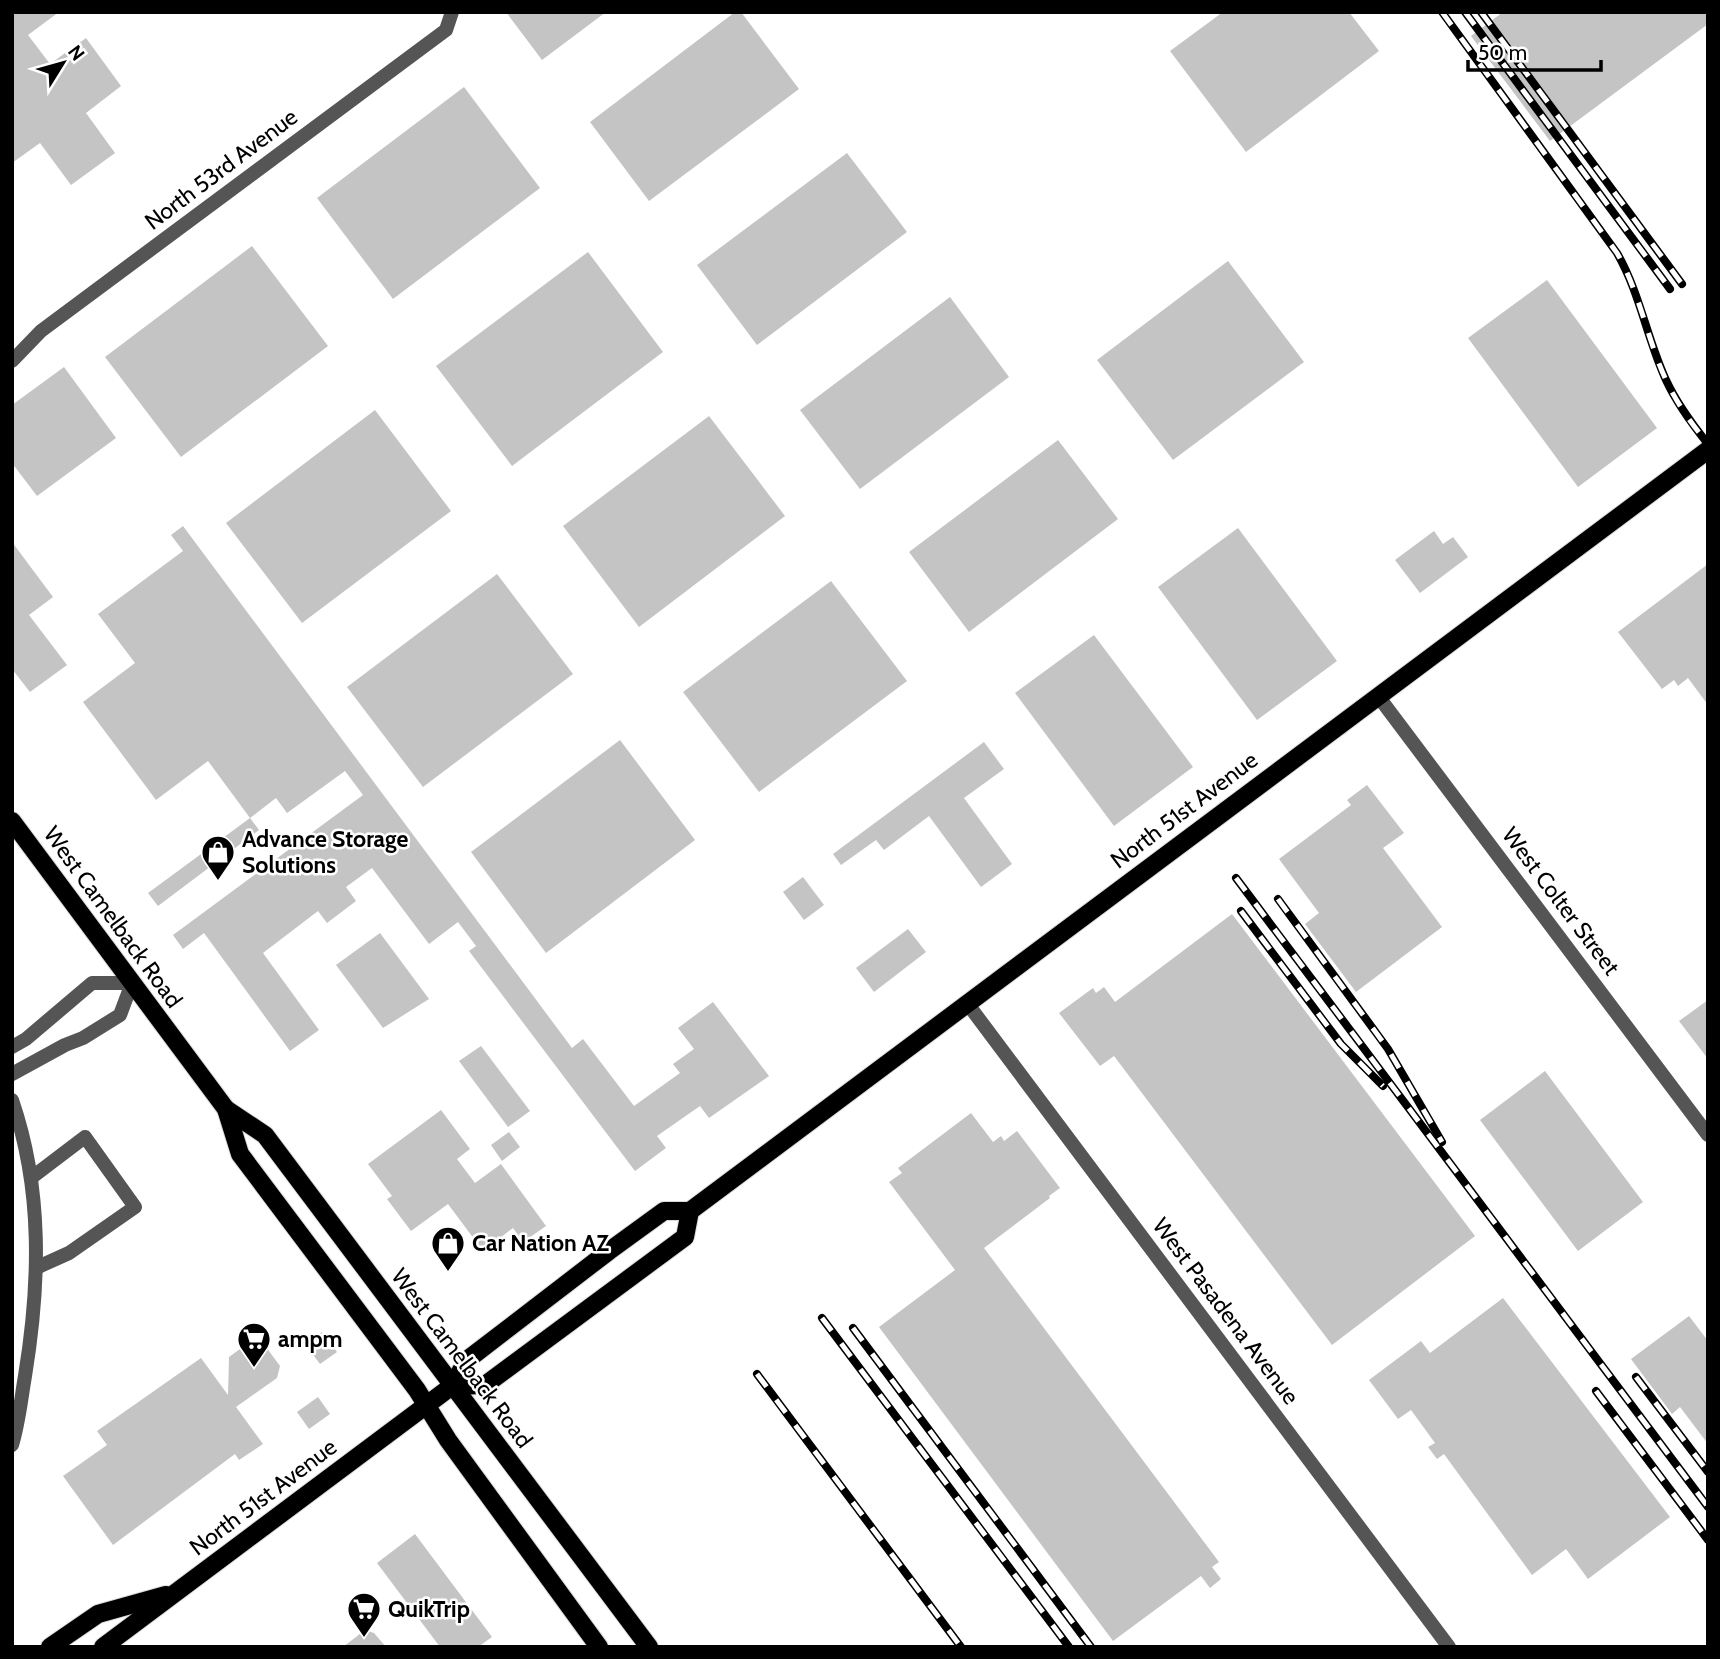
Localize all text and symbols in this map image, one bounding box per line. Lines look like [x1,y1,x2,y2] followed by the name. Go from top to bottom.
[28,28,98,98] north arrow
[1468,28,1601,72] scale bar
[1478,40,1527,65] text: 50 m
[63,41,89,65] text: N
[139,102,303,236] street label: North 53rd Avenue
[1105,746,1263,874] street label: North 51st Avenue
[38,821,188,1013] street label: West Camelback Road
[1496,822,1626,981] street label: West Colter Street
[242,825,408,879] place label: Advance Storage Solutions
[199,833,237,882] shop icon: Advance Storage Solutions
[1147,1212,1305,1410] street label: West Pasadena Avenue
[429,1224,467,1273] shop icon: Car Nation AZ
[472,1229,609,1257] place label: Car Nation AZ
[385,1263,539,1453] street label: West Camelback Road
[235,1320,273,1369] supermarket icon: ampm
[278,1325,343,1353] place label: ampm
[184,1433,342,1561] street label: North 51st Avenue
[345,1590,383,1639] supermarket icon: QuikTrip
[388,1595,470,1623] place label: QuikTrip

